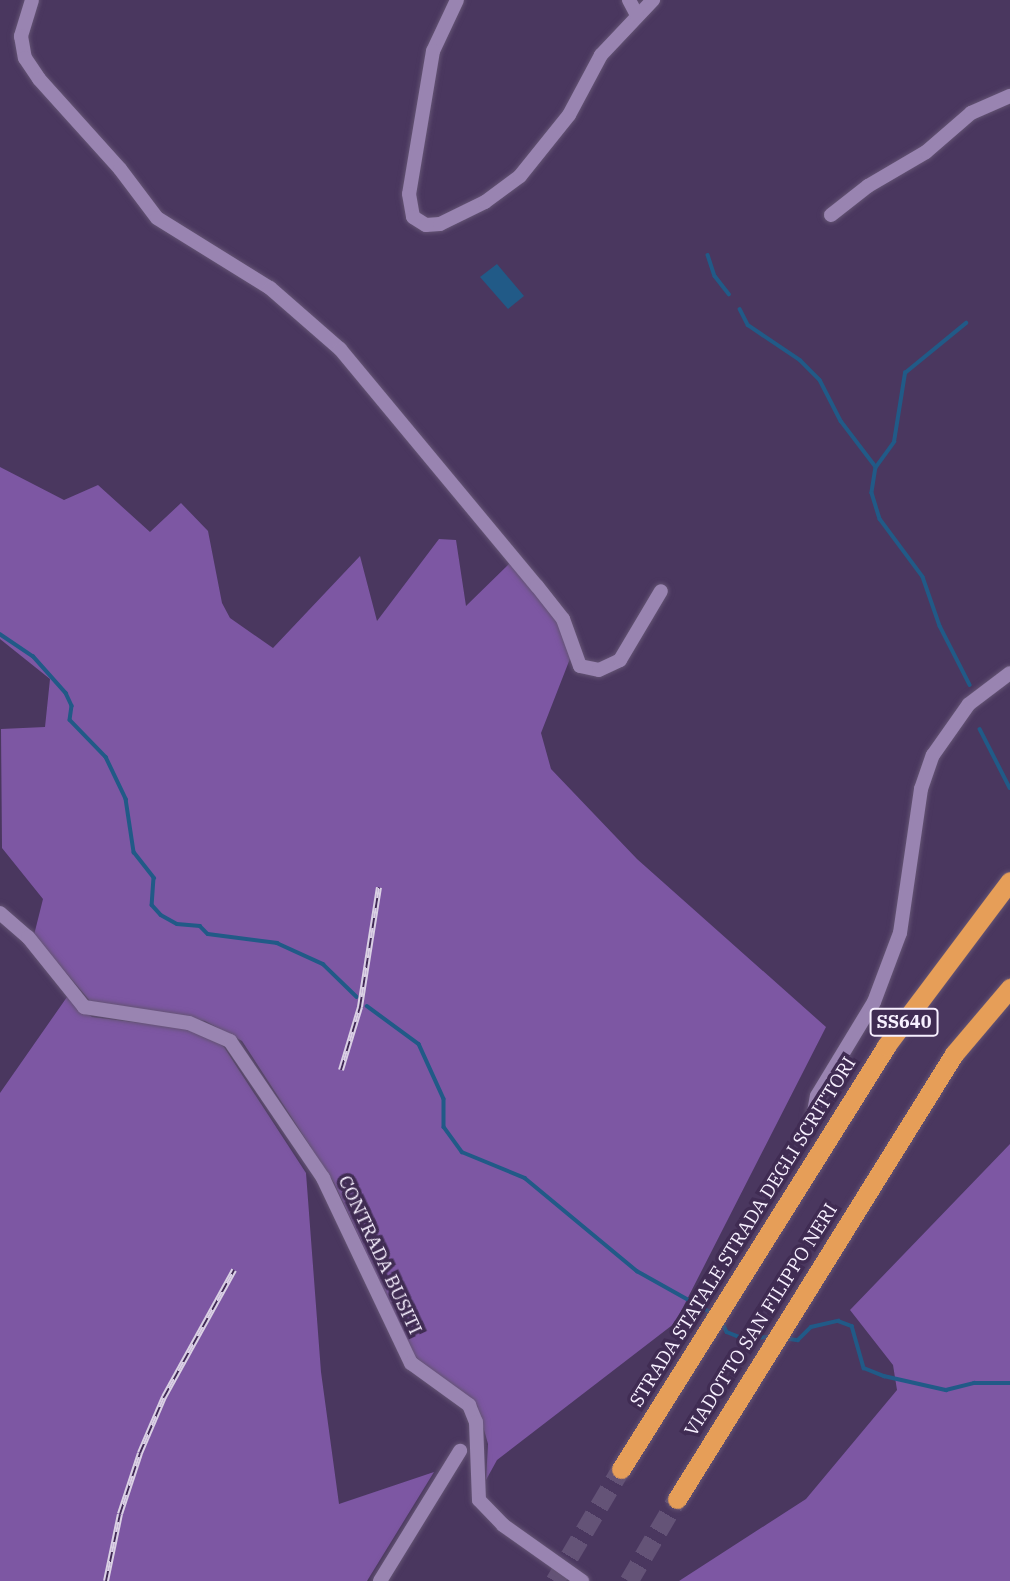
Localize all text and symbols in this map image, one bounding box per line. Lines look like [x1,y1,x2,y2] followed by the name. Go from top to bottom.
[869,1007,939,1036] road number: SS640
[625,1053,861,1411] street label: STRADA STATALE STRADA DEGLI SCRITTORI
[333,1172,427,1338] street label: CONTRADA BUSITI
[680,1199,842,1441] street label: VIADOTTO SAN FILIPPO NERI

